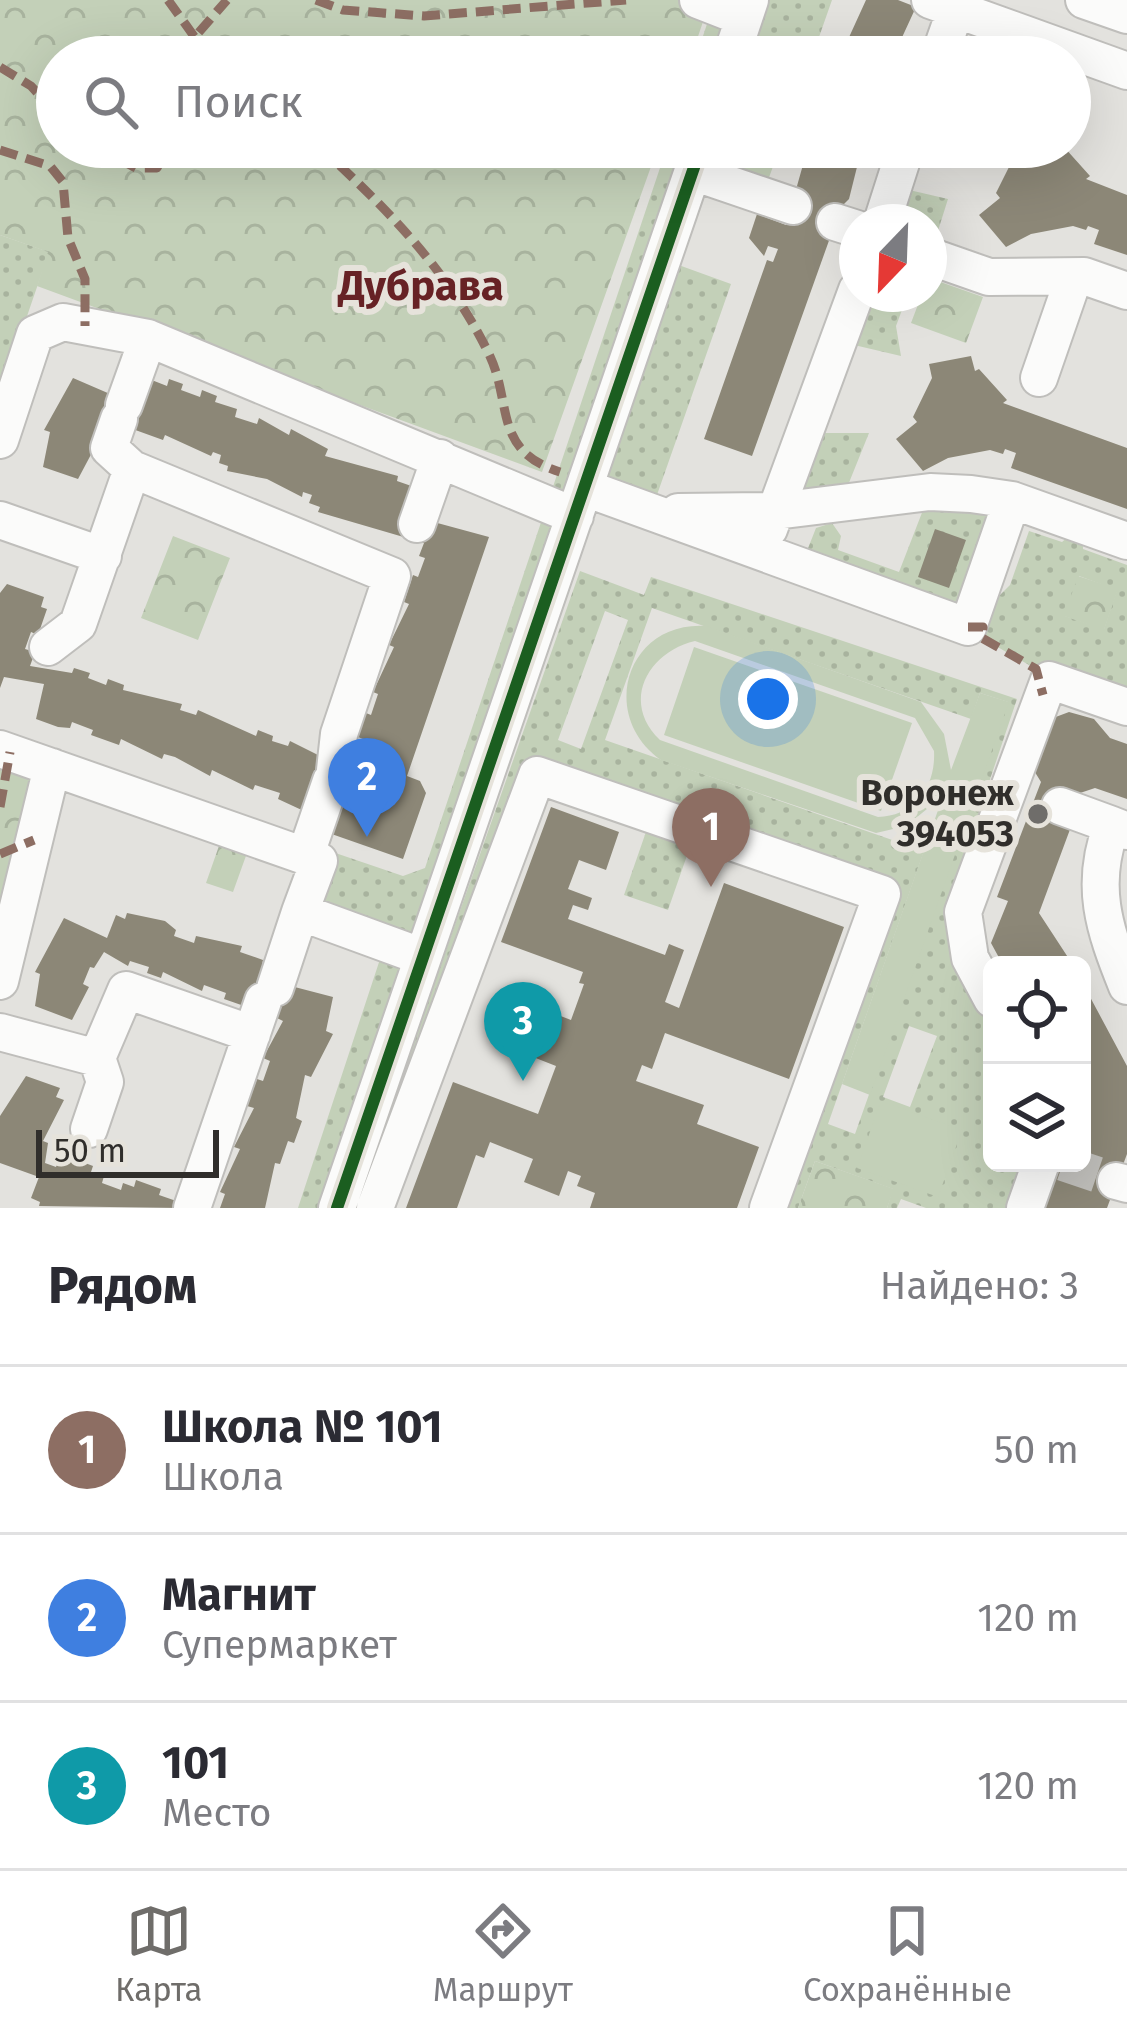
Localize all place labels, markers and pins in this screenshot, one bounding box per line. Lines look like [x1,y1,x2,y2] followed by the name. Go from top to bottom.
[328,738,406,837] pin: 2
[860,771,1015,856] place label: Воронеж 394053
[672,788,750,887] pin: 1
[1025,801,1051,827] marker: Воронеж 394053
[484,982,562,1081] pin: 3

